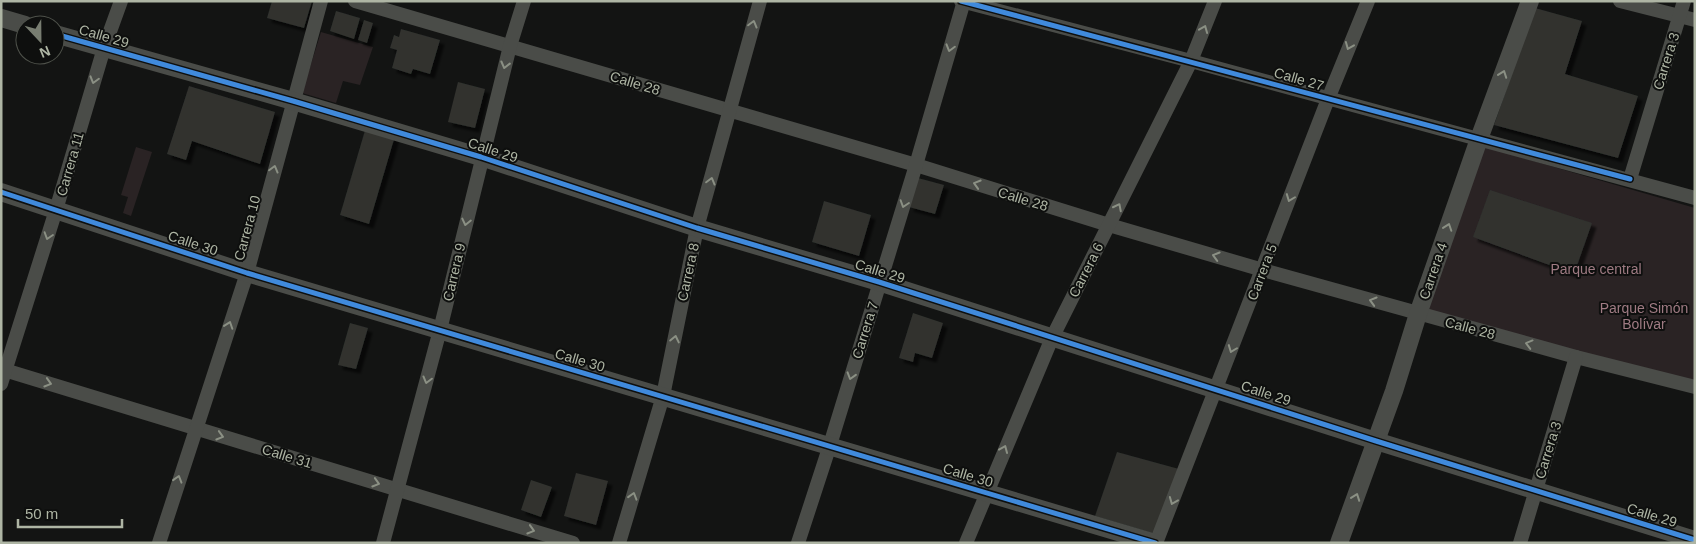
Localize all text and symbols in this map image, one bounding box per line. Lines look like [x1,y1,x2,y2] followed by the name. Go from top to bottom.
[15,15,65,65] north arrow
[748,20,758,28] one-way arrow
[77,21,131,51] street label: Calle 29
[1198,25,1208,34] one-way arrow
[1650,30,1682,92] street label: Carrera 3
[1345,41,1356,50] one-way arrow
[37,43,53,61] text: N
[946,43,956,52] one-way arrow
[500,60,511,69] one-way arrow
[1272,64,1326,94] street label: Calle 27
[608,68,662,98] street label: Calle 28
[1497,71,1507,79] one-way arrow
[89,76,100,85] one-way arrow
[53,130,87,198] street label: Carrera 11
[466,134,520,166] street label: Calle 29
[269,166,279,174] one-way arrow
[705,177,715,185] one-way arrow
[973,180,982,190] one-way arrow
[996,184,1050,214] street label: Calle 28
[231,193,263,262] street label: Carrera 10
[1286,193,1296,202] one-way arrow
[900,199,910,208] one-way arrow
[1112,203,1122,212] one-way arrow
[461,218,472,227] one-way arrow
[1442,224,1452,232] one-way arrow
[166,227,220,259] street label: Calle 30
[44,232,54,240] one-way arrow
[1065,240,1107,300] street label: Carrera 6
[1416,240,1450,302] street label: Carrera 4
[440,241,468,303] street label: Carrera 9
[674,241,702,303] street label: Carrera 8
[1244,241,1280,302] street label: Carrera 5
[1213,252,1221,262] one-way arrow
[853,256,907,286] street label: Calle 29
[1550,261,1642,277] park label: Parque central
[1369,296,1377,306] one-way arrow
[849,299,881,361] street label: Carrera 7
[1600,300,1688,332] park label: Parque Simón Bolívar
[1443,314,1497,342] street label: Calle 28
[223,321,233,330] one-way arrow
[669,335,679,343] one-way arrow
[1525,339,1534,350] one-way arrow
[553,345,607,375] street label: Calle 30
[1228,345,1238,353] one-way arrow
[847,371,857,379] one-way arrow
[422,375,432,384] one-way arrow
[1239,377,1293,409] street label: Calle 29
[43,378,52,388] one-way arrow
[1532,419,1564,481] street label: Carrera 3
[216,430,224,440] one-way arrow
[260,441,314,471] street label: Calle 31
[998,445,1009,454] one-way arrow
[941,460,995,490] street label: Calle 30
[173,476,183,484] one-way arrow
[371,477,379,487] one-way arrow
[628,492,638,501] one-way arrow
[1350,493,1360,502] one-way arrow
[18,496,121,528] scale bar
[1169,496,1179,505] one-way arrow
[1625,500,1679,530] street label: Calle 29
[25,505,58,522] text: 50 m
[526,524,535,534] one-way arrow

